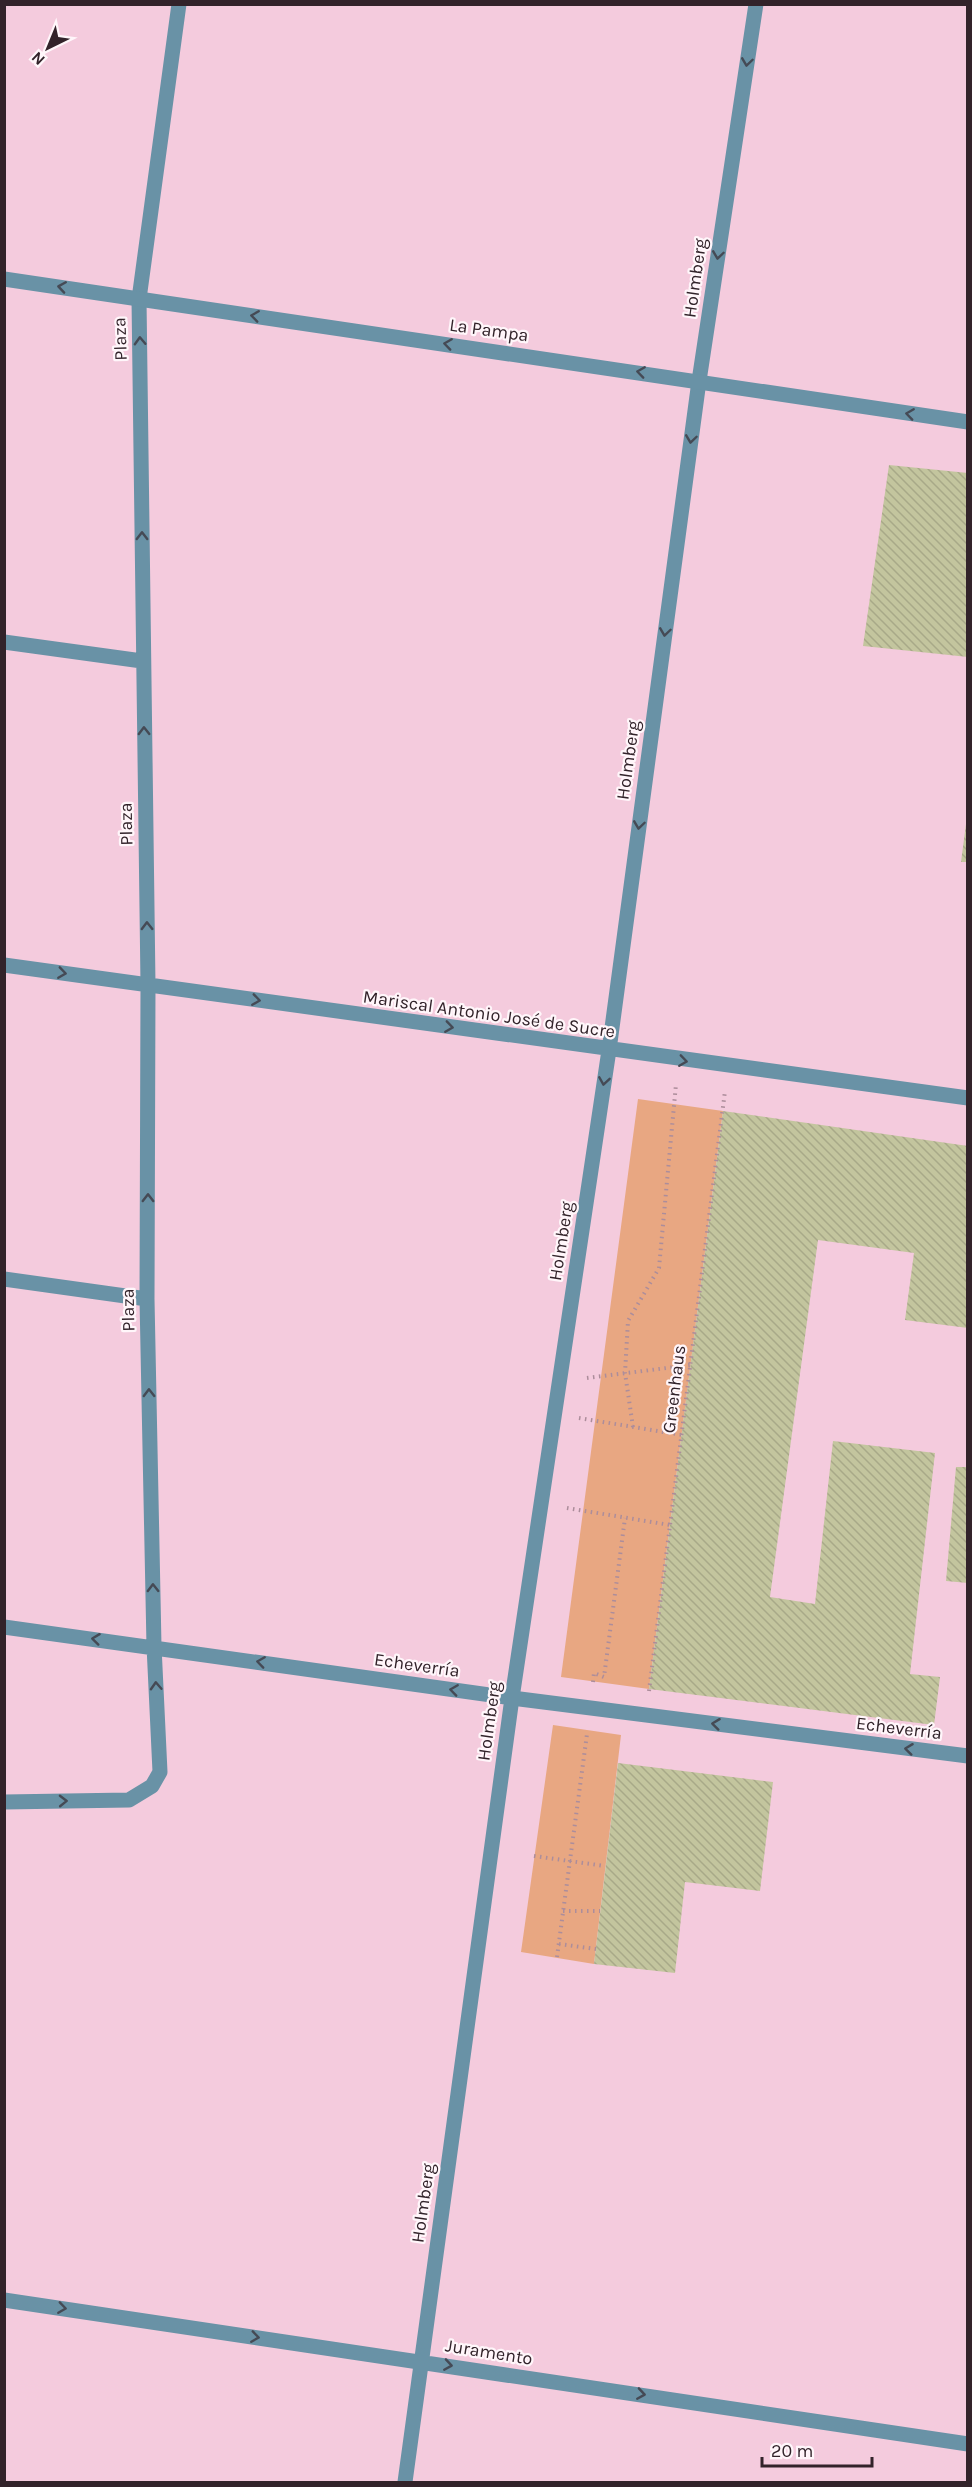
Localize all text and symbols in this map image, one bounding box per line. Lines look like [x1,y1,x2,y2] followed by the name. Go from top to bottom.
[18,18,78,78] north arrow
[27,48,49,69] text: N
[741,58,753,67] one-way arrow
[679,237,711,319] street label: Holmberg
[713,251,725,260] one-way arrow
[58,282,67,294] one-way arrow
[251,310,260,322] one-way arrow
[448,314,530,346] street label: La Pampa
[108,317,132,361] street label: Plaza
[134,337,146,346] one-way arrow
[444,339,453,351] one-way arrow
[637,367,646,379] one-way arrow
[905,408,914,420] one-way arrow
[686,434,698,443] one-way arrow
[135,532,148,541] one-way arrow
[660,627,672,637] one-way arrow
[612,719,644,801] street label: Holmberg
[137,727,150,736] one-way arrow
[115,802,137,846] street label: Plaza
[634,821,646,830] one-way arrow
[141,922,153,931] one-way arrow
[58,966,67,979] one-way arrow
[362,985,616,1043] street label: Mariscal Antonio José de Sucre
[251,994,260,1006] one-way arrow
[444,1021,453,1033] one-way arrow
[679,1054,688,1066] one-way arrow
[599,1076,611,1085] one-way arrow
[142,1193,154,1202] one-way arrow
[544,1200,578,1282] street label: Holmberg
[117,1288,139,1332] street label: Plaza
[658,1344,690,1434] street label: Greenhaus
[143,1388,155,1397] one-way arrow
[146,1583,159,1592] one-way arrow
[91,1633,100,1646] one-way arrow
[373,1648,461,1682] street label: Echeverría
[256,1656,265,1668] one-way arrow
[473,1680,505,1762] street label: Holmberg
[149,1681,162,1690] one-way arrow
[449,1685,458,1697] one-way arrow
[855,1712,943,1744] street label: Echeverría
[711,1718,721,1731] one-way arrow
[905,1743,914,1755] one-way arrow
[58,1795,67,1807] one-way arrow
[407,2162,439,2244] street label: Holmberg
[58,2302,67,2314] one-way arrow
[251,2330,260,2342] one-way arrow
[444,2334,534,2370] street label: Juramento
[444,2359,453,2371] one-way arrow
[636,2388,646,2400] one-way arrow
[762,2430,872,2468] scale bar
[771,2440,813,2462] text: 20 m

